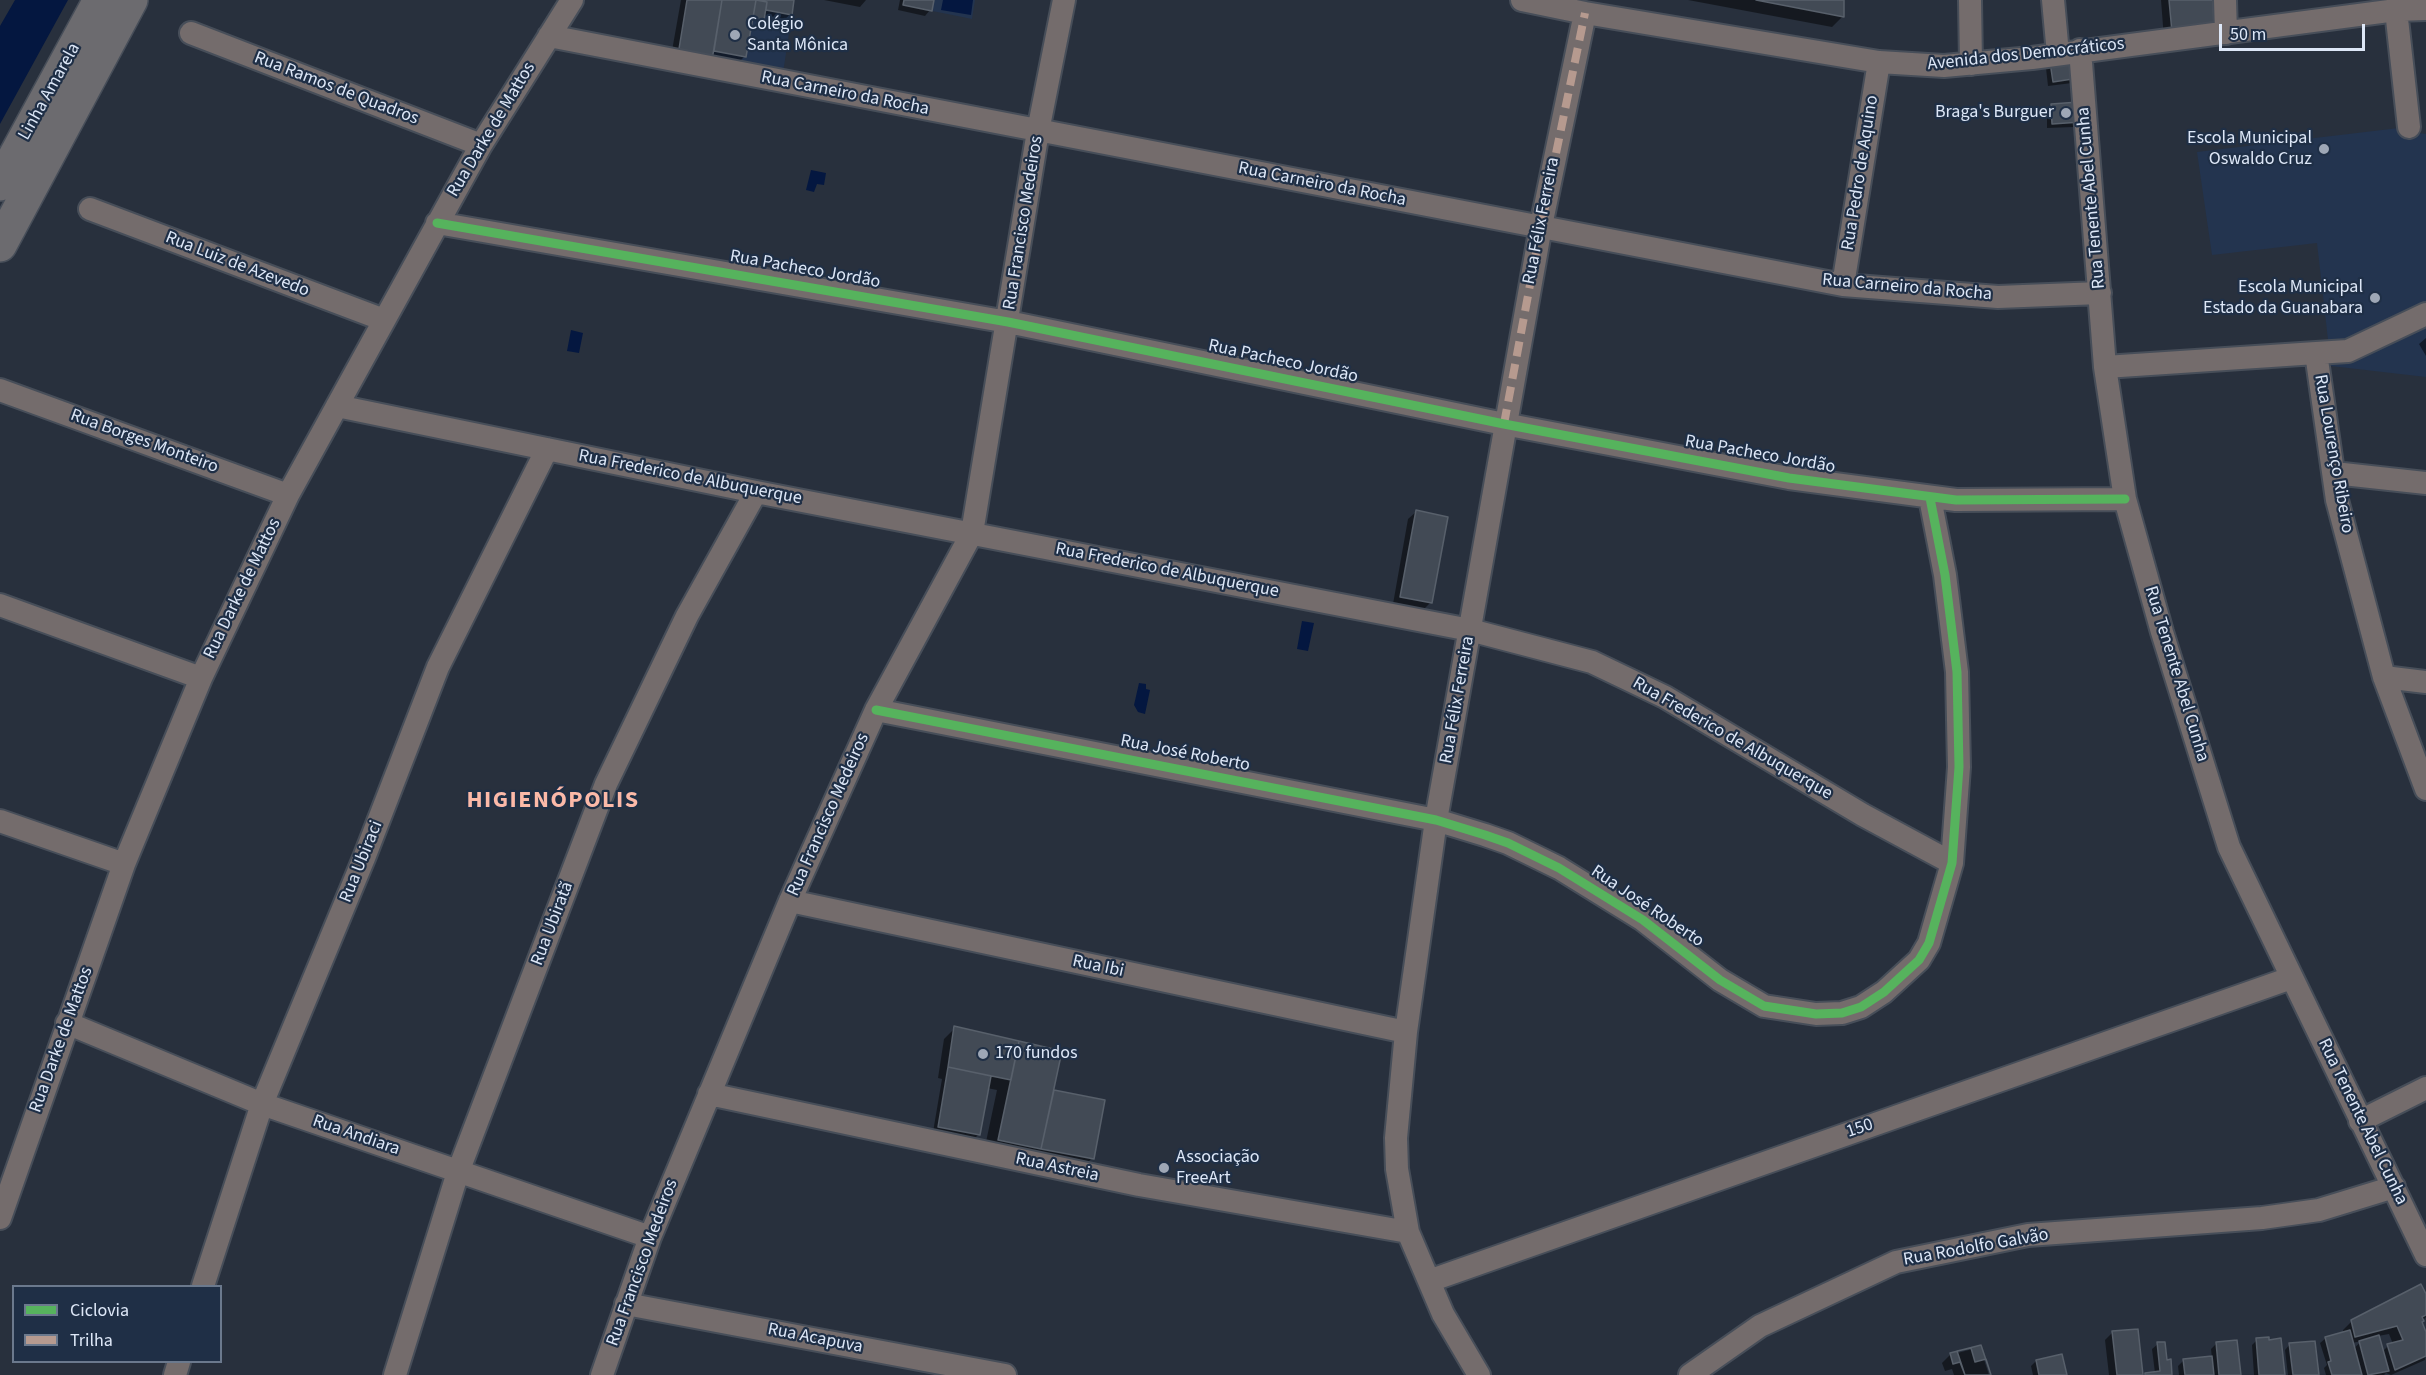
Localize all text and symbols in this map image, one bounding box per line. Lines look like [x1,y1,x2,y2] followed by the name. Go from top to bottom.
[2222,12,2368,50] scale bar
[747,14,848,57] place label: Colégio Santa Mônica
[2230,22,2266,47] text: 50 m
[728,28,742,42] marker: Colégio Santa Mônica
[1927,34,2125,76] street label: Avenida dos Democráticos
[14,40,86,144] street label: Linha Amarela
[251,48,421,130] street label: Rua Ramos de Quadros
[443,59,541,201] street label: Rua Darke de Mattos
[759,67,931,121] street label: Rua Carneiro da Rocha
[1838,94,1884,252] street label: Rua Pedro de Aquino
[1935,102,2054,124] place label: Braga's Burguer
[2059,106,2073,120] marker: Braga's Burguer
[2073,106,2111,290] street label: Rua Tenente Abel Cunha
[2187,128,2312,170] place label: Escola Municipal Oswaldo Cruz
[1000,134,1048,312] street label: Rua Francisco Medeiros
[2317,142,2331,156] marker: Escola Municipal Oswaldo Cruz
[1519,156,1565,286] street label: Rua Félix Ferreira
[1236,158,1408,212] street label: Rua Carneiro da Rocha
[162,228,312,302] street label: Rua Luiz de Azevedo
[728,246,882,294] street label: Rua Pacheco Jordão
[1821,270,1993,306] street label: Rua Carneiro da Rocha
[2203,277,2363,320] place label: Escola Municipal Estado da Guanabara
[2368,291,2382,305] marker: Escola Municipal Estado da Guanabara
[1206,336,1360,388] street label: Rua Pacheco Jordão
[2308,373,2358,535] street label: Rua Lourenço Ribeiro
[67,405,221,479] street label: Rua Borges Monteiro
[1683,431,1837,479] street label: Rua Pacheco Jordão
[576,446,804,510] street label: Rua Frederico de Albuquerque
[200,515,286,663] street label: Rua Darke de Mattos
[1053,539,1281,603] street label: Rua Frederico de Albuquerque
[2139,584,2213,764] street label: Rua Tenente Abel Cunha
[1436,635,1480,765] street label: Rua Félix Ferreira
[1628,673,1836,805] street label: Rua Frederico de Albuquerque
[783,730,875,900] street label: Rua Francisco Medeiros
[1118,731,1252,777] street label: Rua José Roberto
[466,788,640,816] district label: HIGIENÓPOLIS
[336,818,388,906] street label: Rua Ubiraci
[1586,861,1708,953] street label: Rua José Roberto
[527,879,579,969] street label: Rua Ubiratã
[1070,951,1126,983] street label: Rua Ibi
[26,964,98,1116] street label: Rua Darke de Mattos
[2312,1035,2412,1209] street label: Rua Tenente Abel Cunha
[995,1043,1078,1065] place label: 170 fundos
[976,1047,990,1061] marker: 170 fundos
[310,1111,402,1161] street label: Rua Andiara
[1844,1114,1876,1144] street label: 150
[1176,1147,1260,1190] place label: Associação FreeArt
[1013,1149,1101,1187] street label: Rua Astreia
[1157,1161,1171,1175] marker: Associação FreeArt
[603,1177,683,1349] street label: Rua Francisco Medeiros
[1902,1225,2050,1271] street label: Rua Rodolfo Galvão
[12,1285,222,1363] legend
[70,1298,129,1323] text: Ciclovia
[766,1319,864,1359] street label: Rua Acapuva
[70,1328,113,1353] text: Trilha

